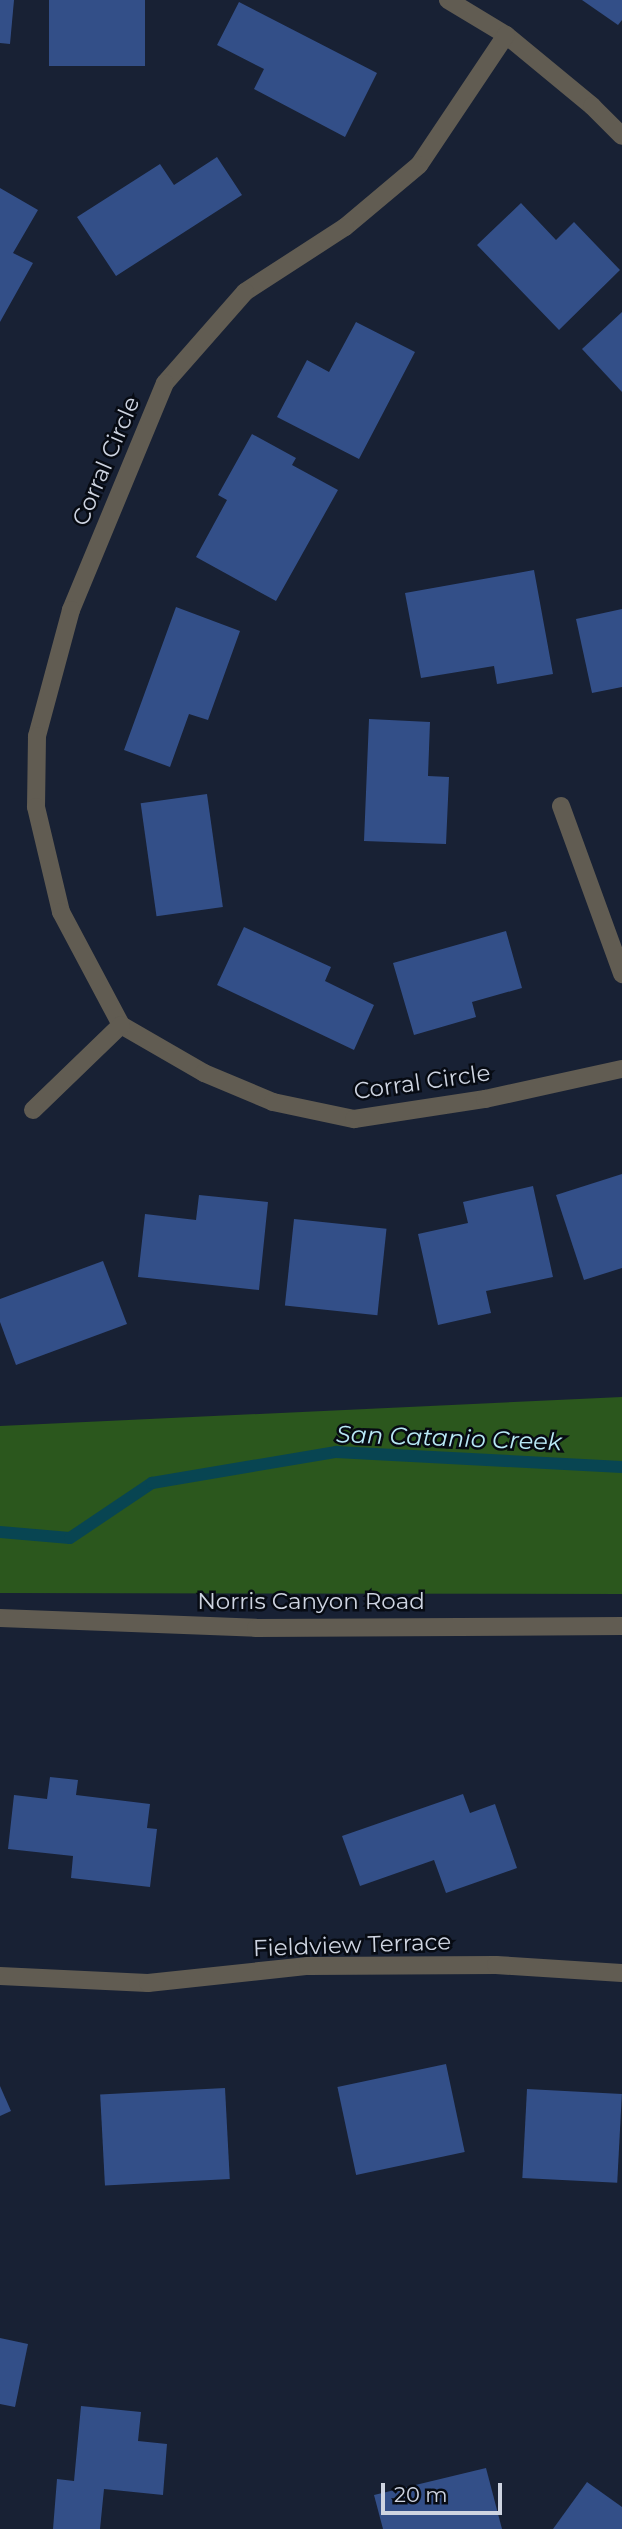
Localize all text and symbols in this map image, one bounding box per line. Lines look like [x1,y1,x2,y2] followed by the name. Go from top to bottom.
[66,392,146,530] street label: Corral Circle
[352,1059,492,1105] street label: Corral Circle
[336,1420,562,1456] water label: San Catanio Creek
[197,1587,425,1615] street label: Norris Canyon Road
[252,1928,452,1962] street label: Fieldview Terrace
[384,2470,505,2514] scale bar
[394,2482,448,2507] text: 20 m

